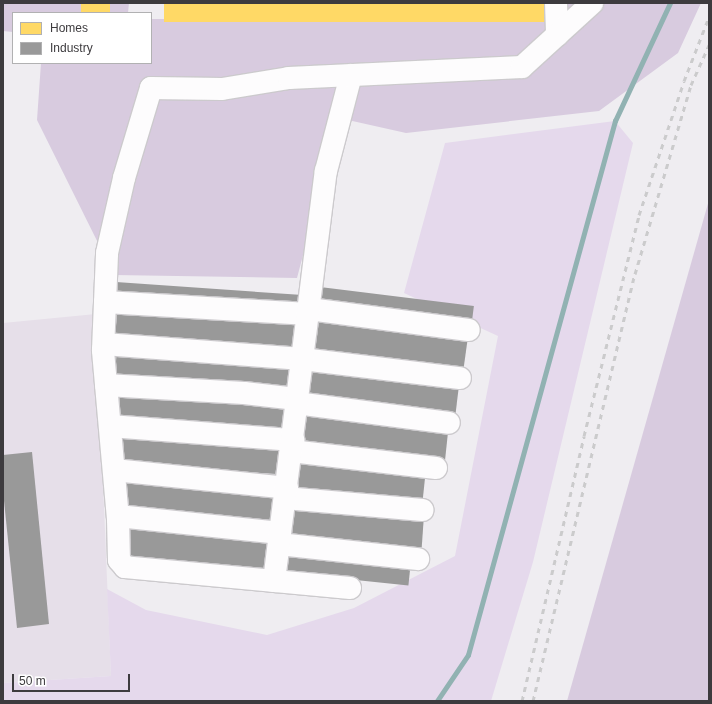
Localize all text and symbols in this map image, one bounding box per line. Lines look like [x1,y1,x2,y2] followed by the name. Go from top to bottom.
[12,12,152,64] legend
[50,21,88,35] text: Homes
[50,41,93,55] text: Industry
[14,666,132,692] scale bar
[19,674,46,688] text: 50 m

